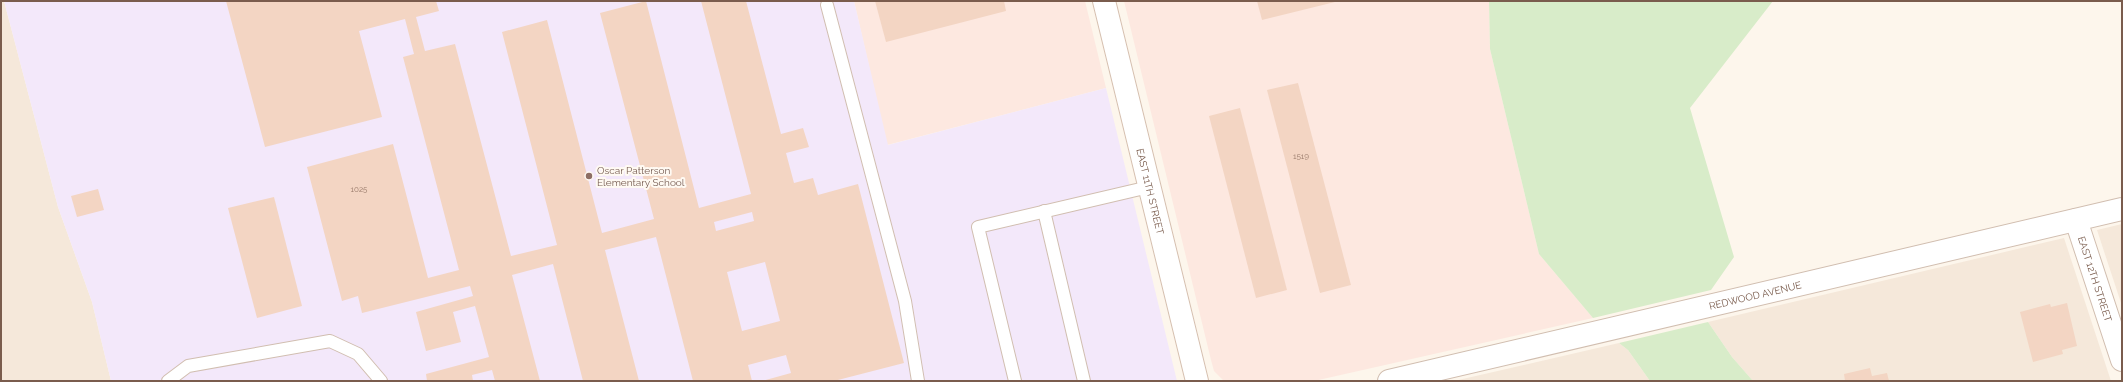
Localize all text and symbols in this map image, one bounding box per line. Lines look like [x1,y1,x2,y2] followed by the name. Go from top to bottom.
[1134,147,1166,236] street label: EAST 11TH STREET
[1293,151,1309,161] house number: 1519
[597,165,685,188] place label: Oscar Patterson Elementary School
[584,171,594,181] marker: Oscar Patterson Elementary School
[351,184,368,194] house number: 1025
[2076,235,2114,323] street label: EAST 12TH STREET
[1708,279,1802,312] street label: REDWOOD AVENUE

